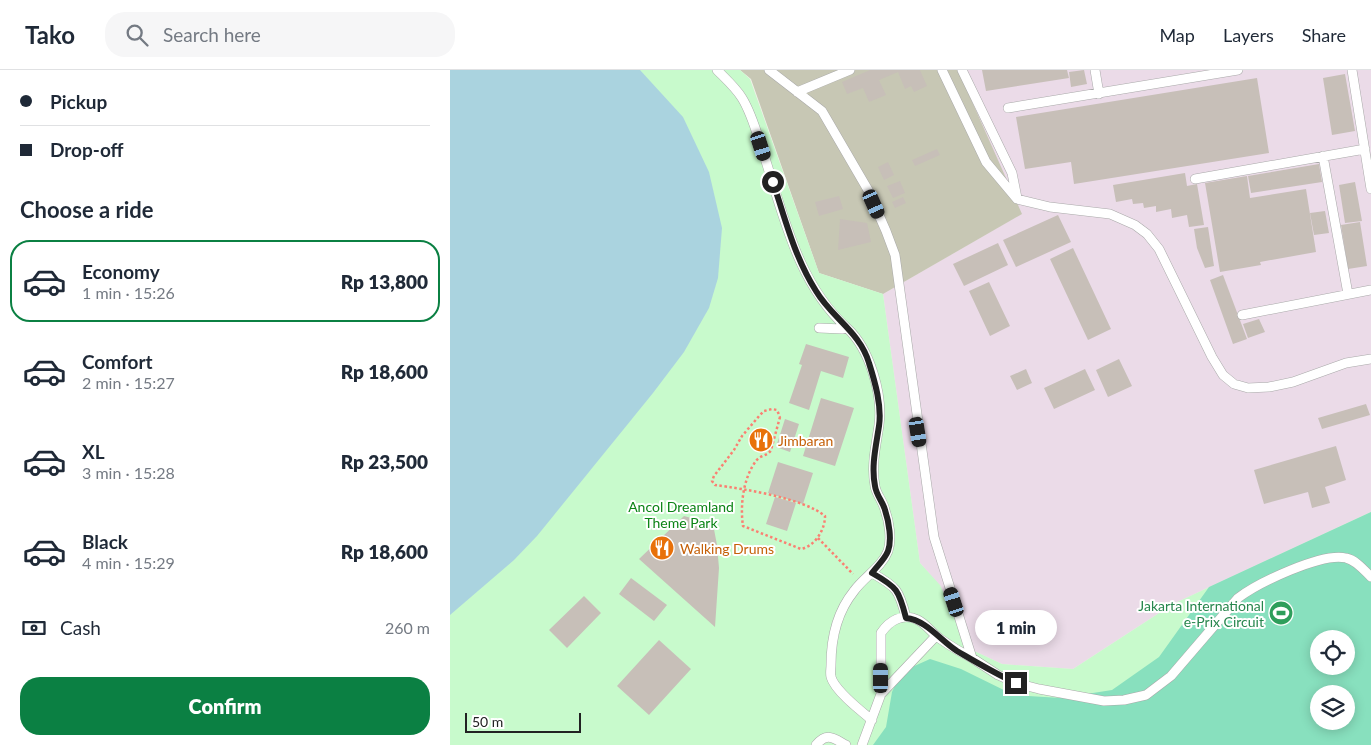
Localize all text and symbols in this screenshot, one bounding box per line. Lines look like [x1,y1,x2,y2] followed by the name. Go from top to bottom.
[105,12,455,57] search box
[25,20,75,49] text: Tako
[123,21,151,49] icon: search
[163,23,261,46] text: Search here
[1159,24,1195,46] text: Map
[1223,24,1274,46] text: Layers
[1302,24,1346,46] text: Share
[50,90,107,113] text: Pickup
[749,129,772,163] car
[50,138,124,161] text: Drop-off
[762,171,784,193] route start
[861,187,886,221] car
[20,196,154,223] text: Choose a ride
[22,259,67,304] icon: car
[82,260,160,283] text: Economy
[341,270,428,293] text: Rp 13,800
[82,283,175,302] text: 1 min · 15:26
[22,349,67,394] icon: car
[82,350,153,373] text: Comfort
[341,360,428,383] text: Rp 18,600
[82,373,175,392] text: 2 min · 15:27
[908,416,927,448] car
[748,427,774,453] restaurant icon: Jimbaran
[778,432,833,449] place label: Jimbaran
[22,439,67,484] icon: car
[82,440,105,463] text: XL
[341,450,428,473] text: Rp 23,500
[82,463,175,482] text: 3 min · 15:28
[628,498,734,531] park label: Ancol Dreamland Theme Park
[22,529,67,574] icon: car
[82,530,128,553] text: Black
[649,535,675,561] restaurant icon: Walking Drums
[341,540,428,563] text: Rp 18,600
[680,540,774,557] place label: Walking Drums
[82,553,175,572] text: 4 min · 15:29
[942,585,965,619] car
[1138,597,1264,630] place label: Jakarta International e-Prix Circuit
[1268,600,1294,626] sports icon: Jakarta International e-Prix Circuit
[975,610,1057,646] callout: 1 min
[20,614,48,642] icon: cash
[60,616,101,639] text: Cash
[385,618,430,637] text: 260 m
[996,618,1036,637] text: 1 min
[1310,630,1355,730] map controls
[1310,630,1355,675] button: locate
[873,663,888,693] car
[1005,672,1027,694] route end
[20,677,430,735] button: Confirm
[1310,685,1355,730] button: layers
[465,710,581,733] scale bar
[472,713,503,730] text: 50 m

